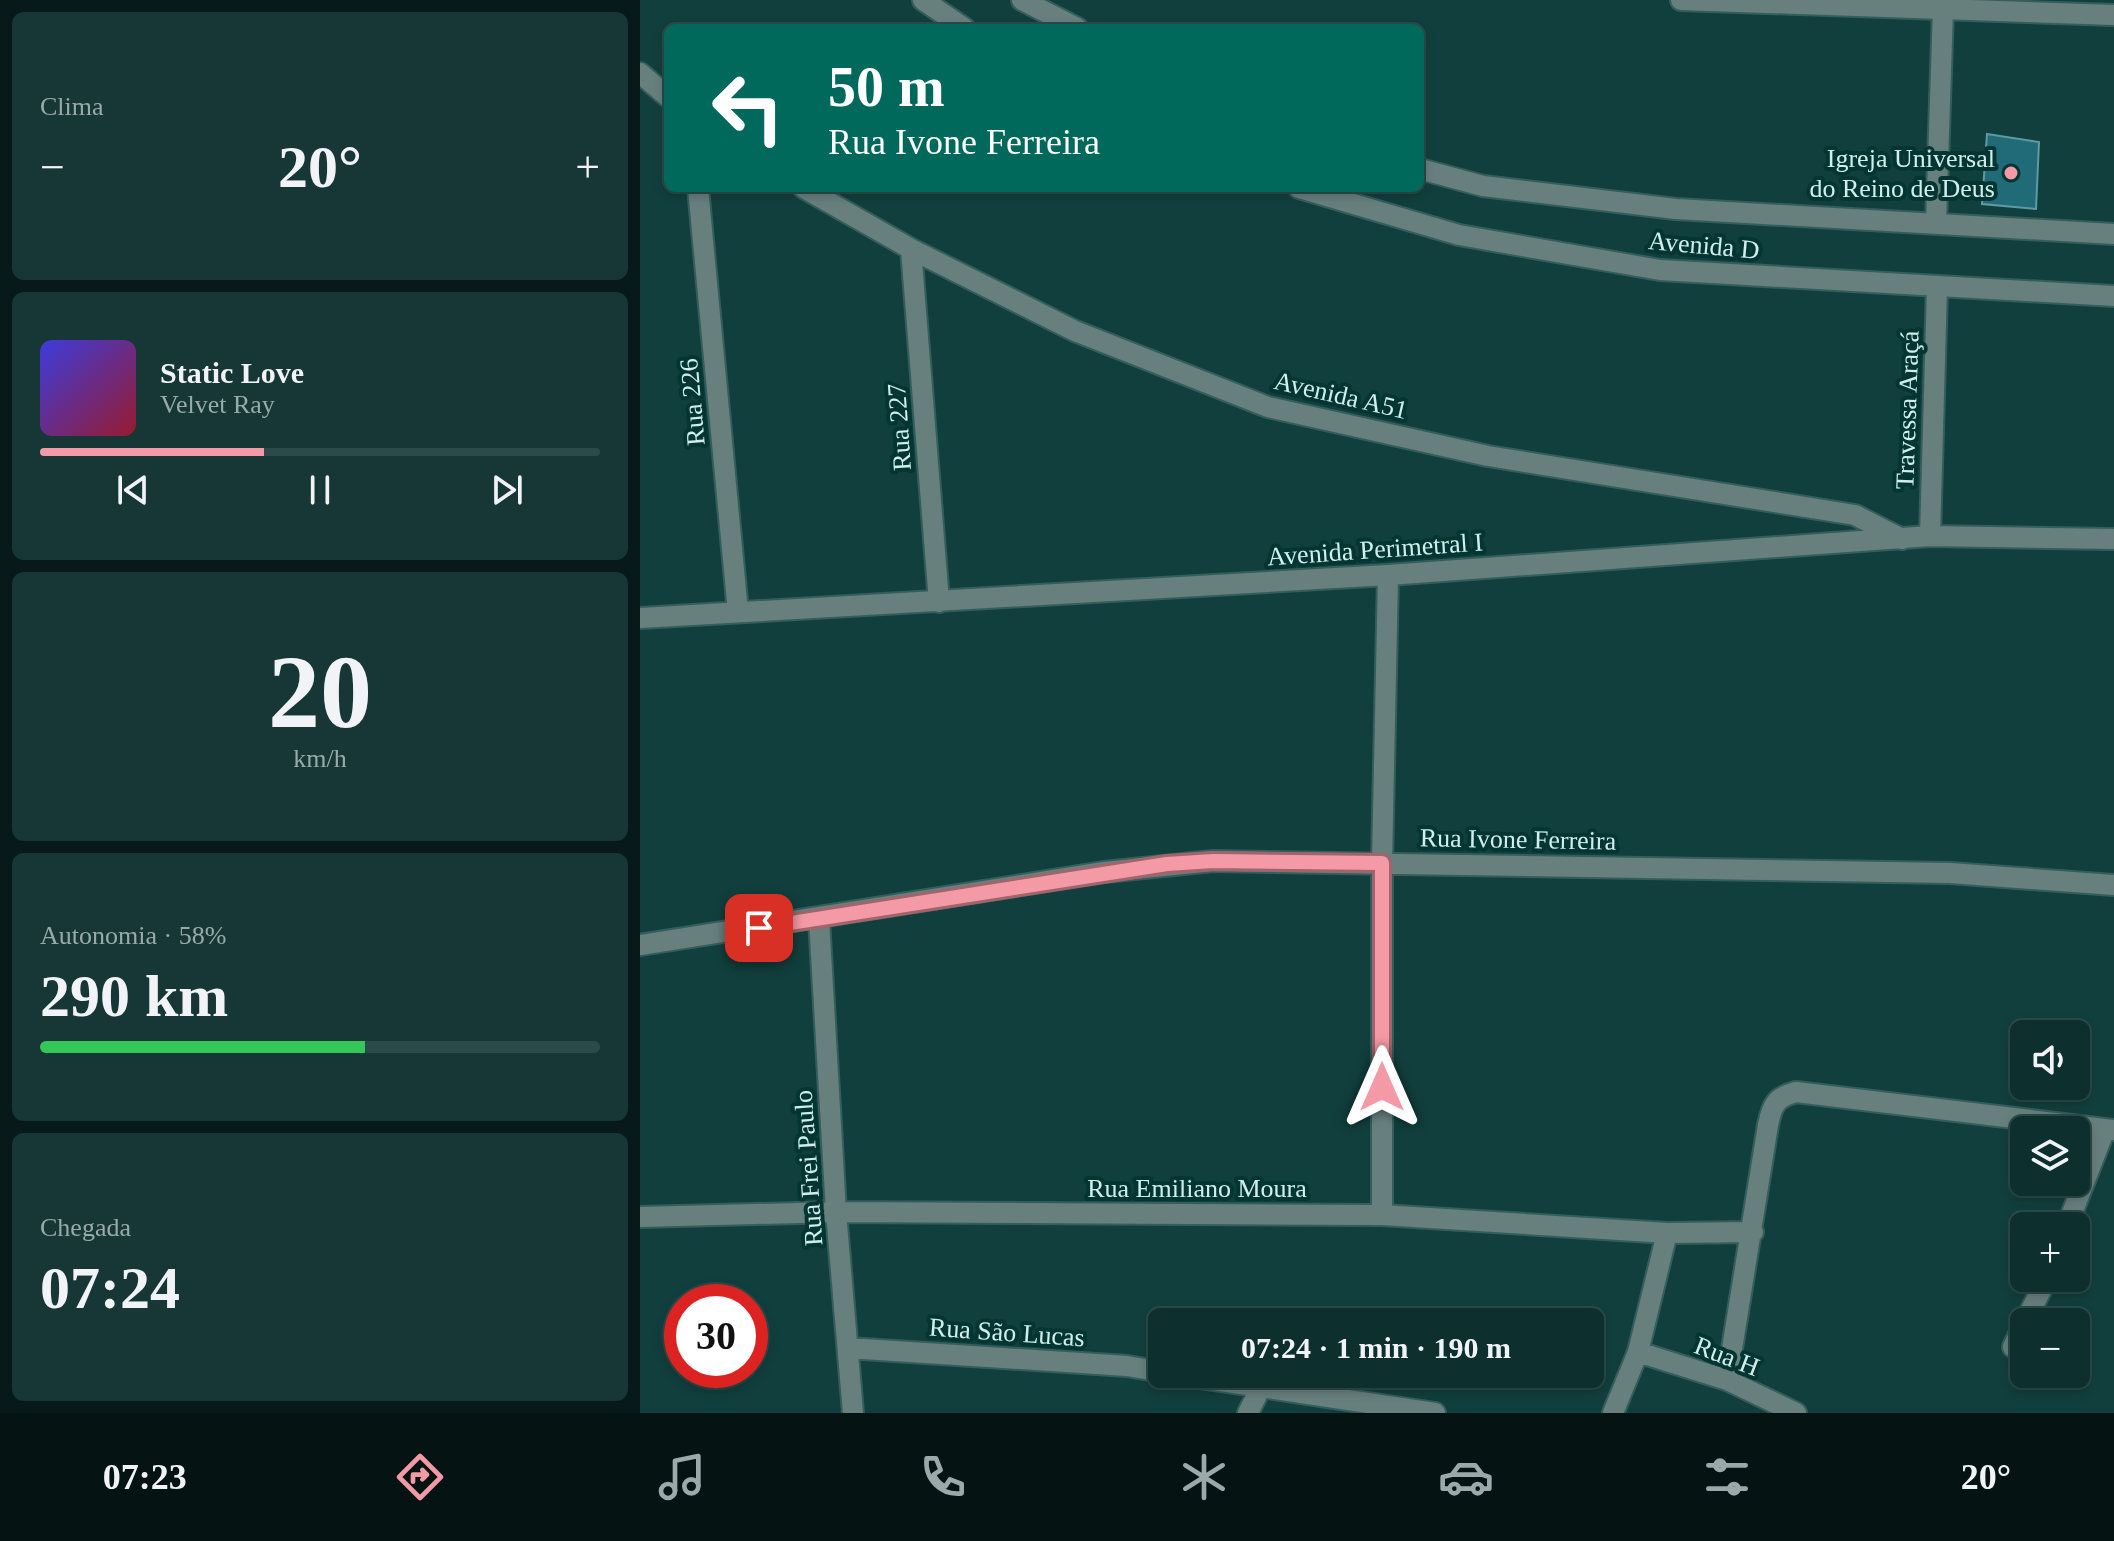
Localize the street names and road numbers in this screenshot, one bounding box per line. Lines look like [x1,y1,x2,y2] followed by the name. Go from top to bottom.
[1647,226,1761,265] street label: Avenida D
[1890,330,1925,490] street label: Travessa Araçá
[674,357,711,447] street label: Rua 226
[1271,366,1410,425] street label: Avenida A51
[882,382,917,472] street label: Rua 227
[1266,527,1484,572] street label: Avenida Perimetral I
[1420,823,1617,856] street label: Rua Ivone Ferreira
[789,1089,828,1247] street label: Rua Frei Paulo
[1087,1174,1307,1203] street label: Rua Emiliano Moura
[928,1313,1086,1352] street label: Rua São Lucas
[1690,1331,1764,1382] street label: Rua H

